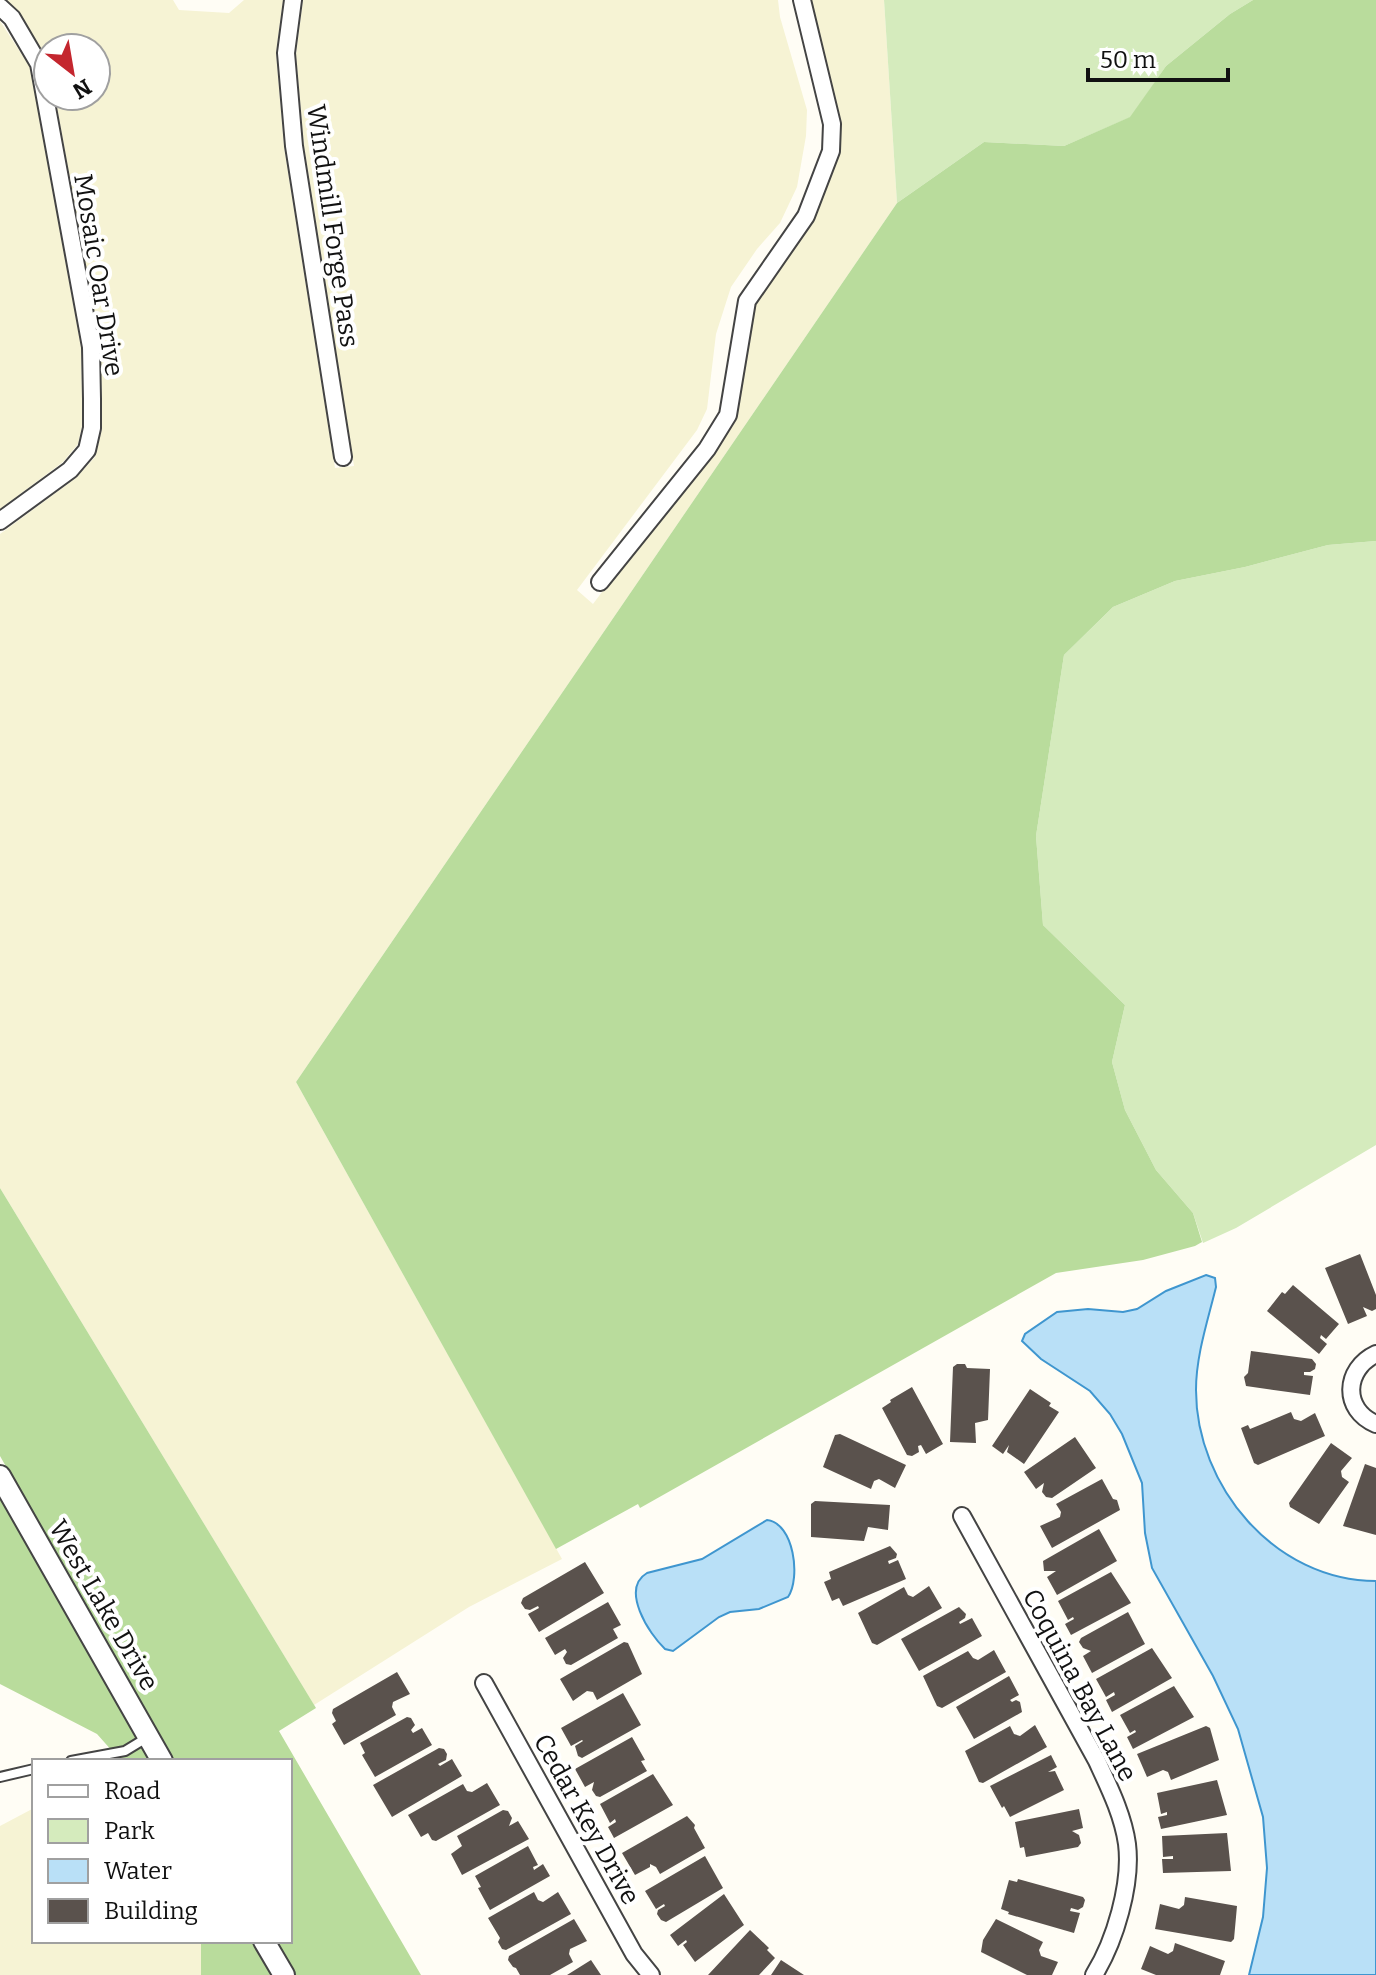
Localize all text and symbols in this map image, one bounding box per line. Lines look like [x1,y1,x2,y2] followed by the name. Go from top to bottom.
[32,32,112,112] north arrow
[1088,32,1228,82] scale bar
[1100,46,1156,74] text: 50 m
[68,73,96,105] text: N
[300,103,365,349] street label: Windmill Forge Pass
[67,172,130,378] street label: Mosaic Oar Drive
[42,1515,165,1696] street label: West Lake Drive
[1016,1584,1143,1787] street label: Coquina Bay Lane
[527,1729,646,1910] street label: Cedar Key Drive
[32,1759,292,1943] legend
[104,1777,160,1805] text: Road
[104,1817,155,1845] text: Park
[104,1857,172,1885] text: Water
[104,1897,198,1925] text: Building

